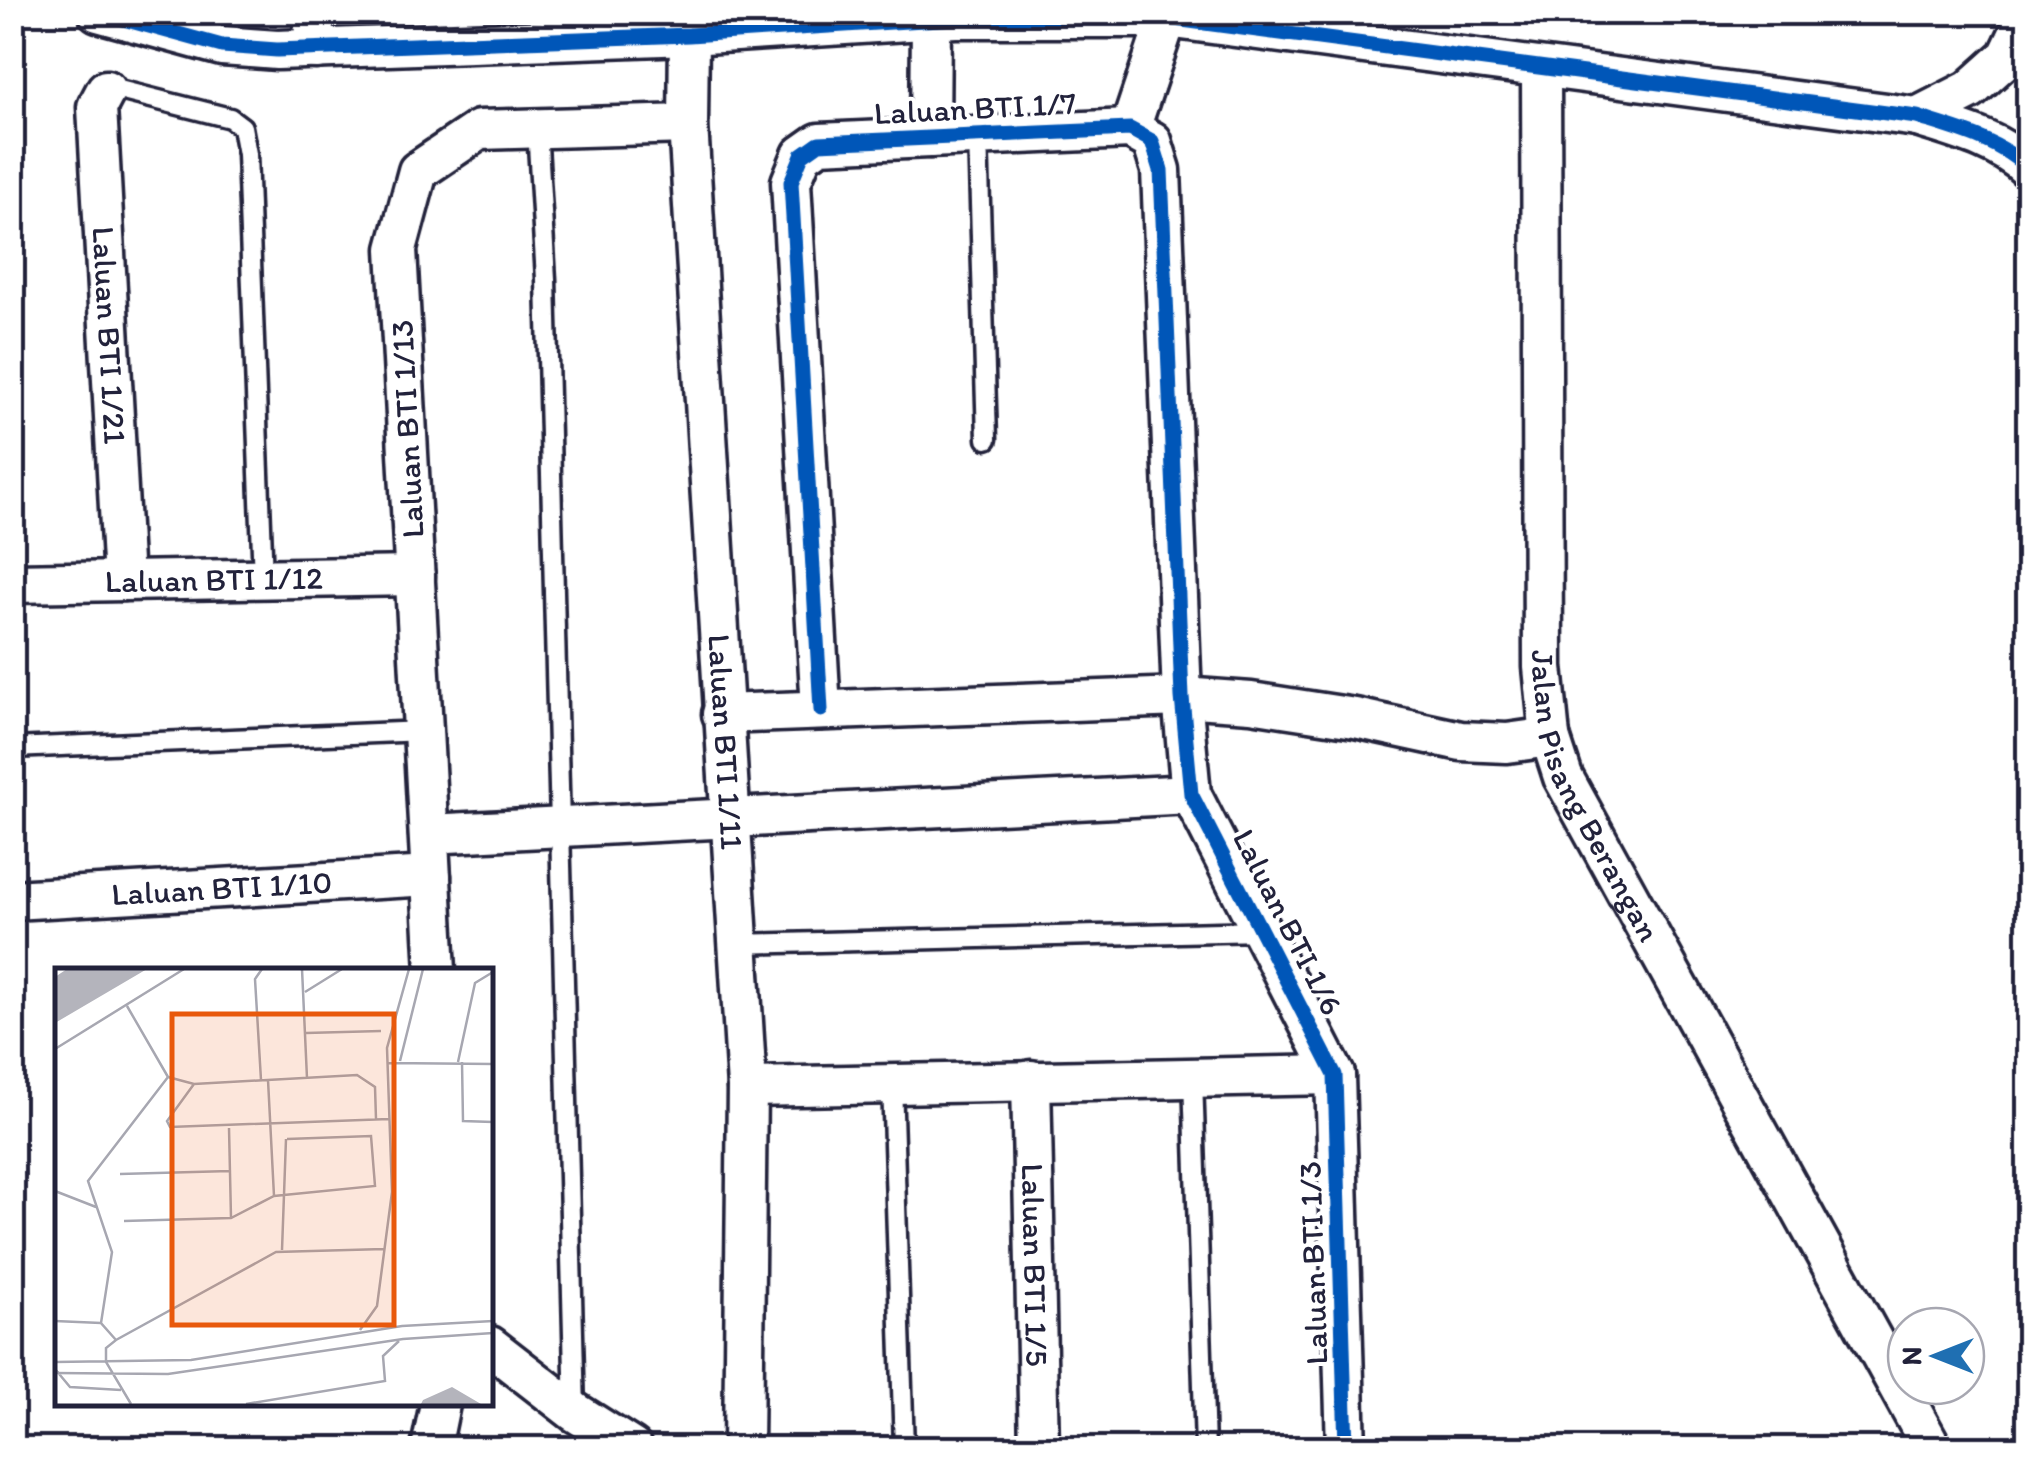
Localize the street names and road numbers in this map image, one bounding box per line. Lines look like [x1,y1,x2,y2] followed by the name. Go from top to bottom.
[873,84,1077,132] street label: Laluan BTI 1/7
[85,225,134,445] street label: Laluan BTI 1/21
[382,319,432,539] street label: Laluan BTI 1/13
[105,559,323,600] street label: Laluan BTI 1/12
[700,633,751,851] street label: Laluan BTI 1/11
[1524,650,1669,948] street label: Jalan Pisang Berangan
[1225,823,1351,1021] street label: Laluan BTI 1/6
[110,863,333,913] street label: Laluan BTI 1/10
[1290,1161,1336,1365] street label: Laluan BTI 1/3
[1014,1163,1056,1367] street label: Laluan BTI 1/5

